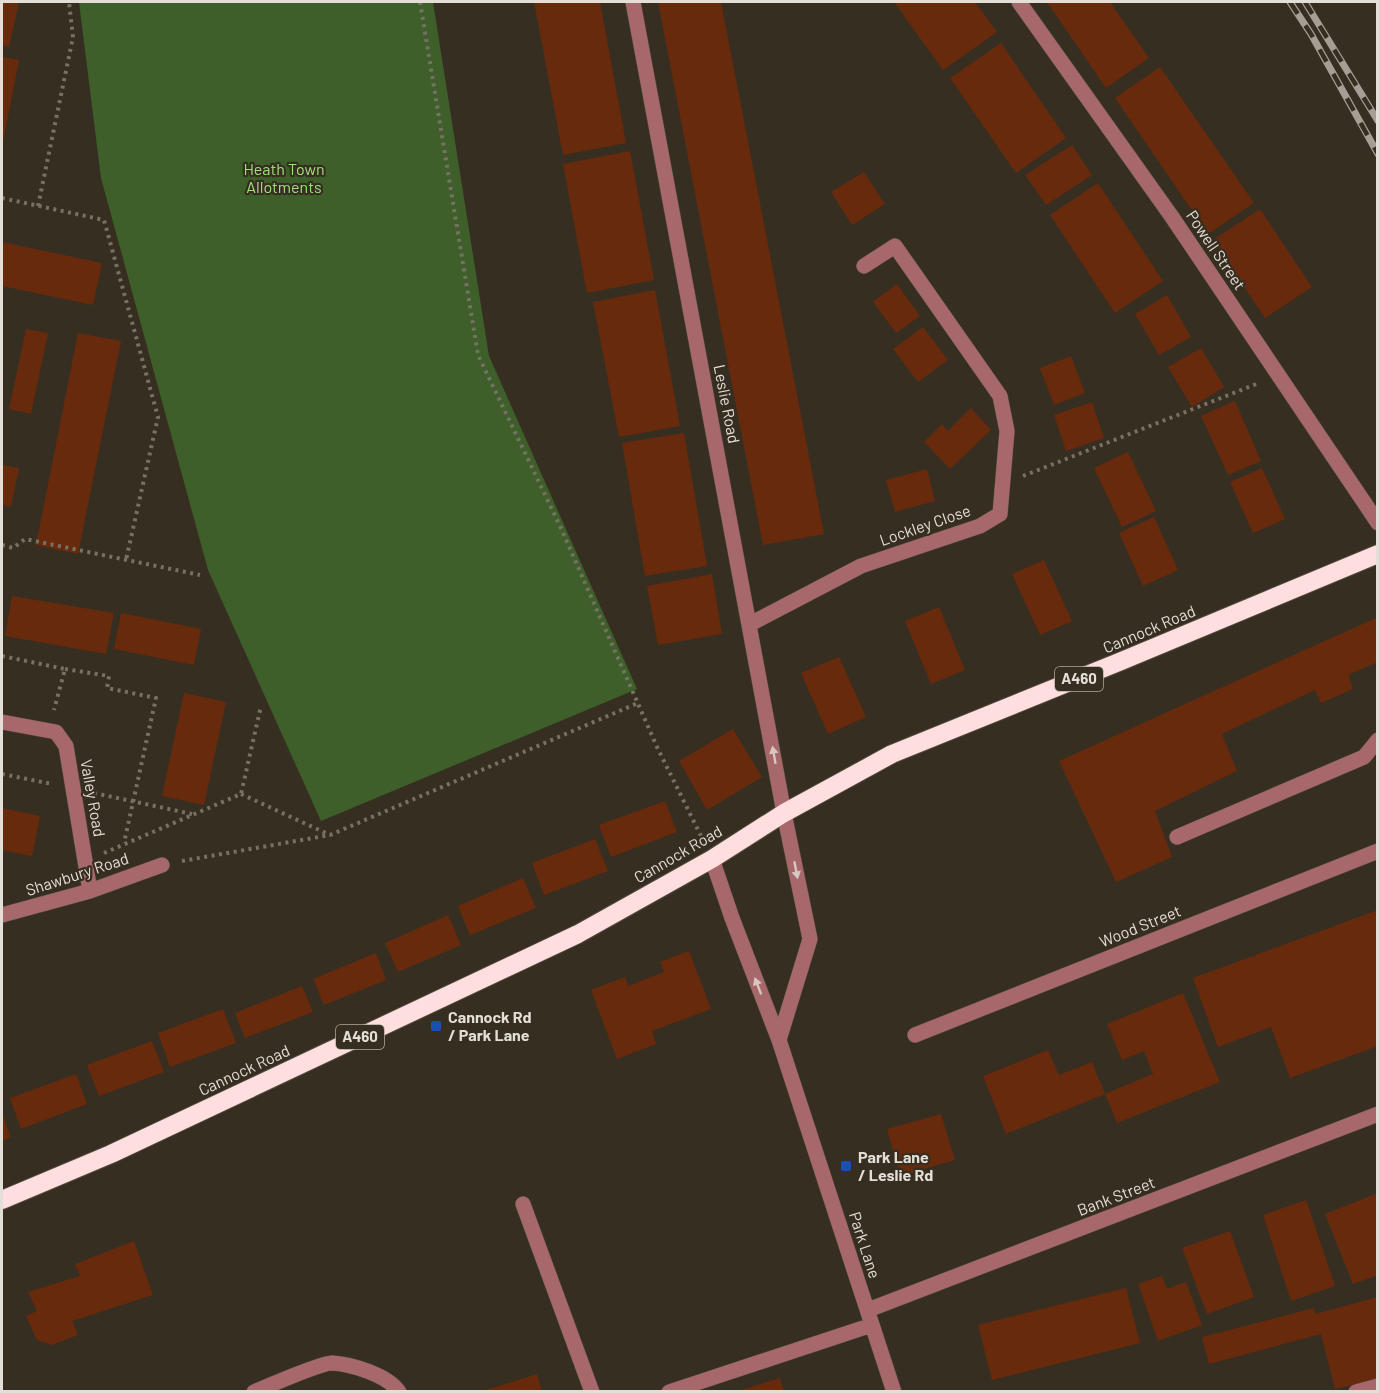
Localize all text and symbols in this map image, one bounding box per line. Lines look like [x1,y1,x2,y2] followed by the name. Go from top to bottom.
[243,159,325,196] park label: Heath Town Allotments
[1183,206,1250,293] street label: Powell Street
[711,363,744,445] street label: Leslie Road
[877,500,973,549] street label: Lockley Close
[1100,601,1198,657] street label: Cannock Road
[1055,667,1103,691] road number: A460
[769,745,778,764] one-way arrow
[77,758,110,838] street label: Valley Road
[630,821,725,886] street label: Cannock Road
[23,848,131,899] street label: Shawbury Road
[792,861,801,880] one-way arrow
[1096,901,1183,951] street label: Wood Street
[753,977,762,995] one-way arrow
[448,1007,532,1044] place label: Cannock Rd / Park Lane
[429,1019,443,1033] marker: Cannock Rd / Park Lane
[336,1025,384,1049] road number: A460
[195,1040,292,1099] street label: Cannock Road
[858,1147,933,1184] place label: Park Lane / Leslie Rd
[839,1159,853,1173] marker: Park Lane / Leslie Rd
[1074,1172,1157,1219] street label: Bank Street
[846,1209,885,1281] street label: Park Lane

